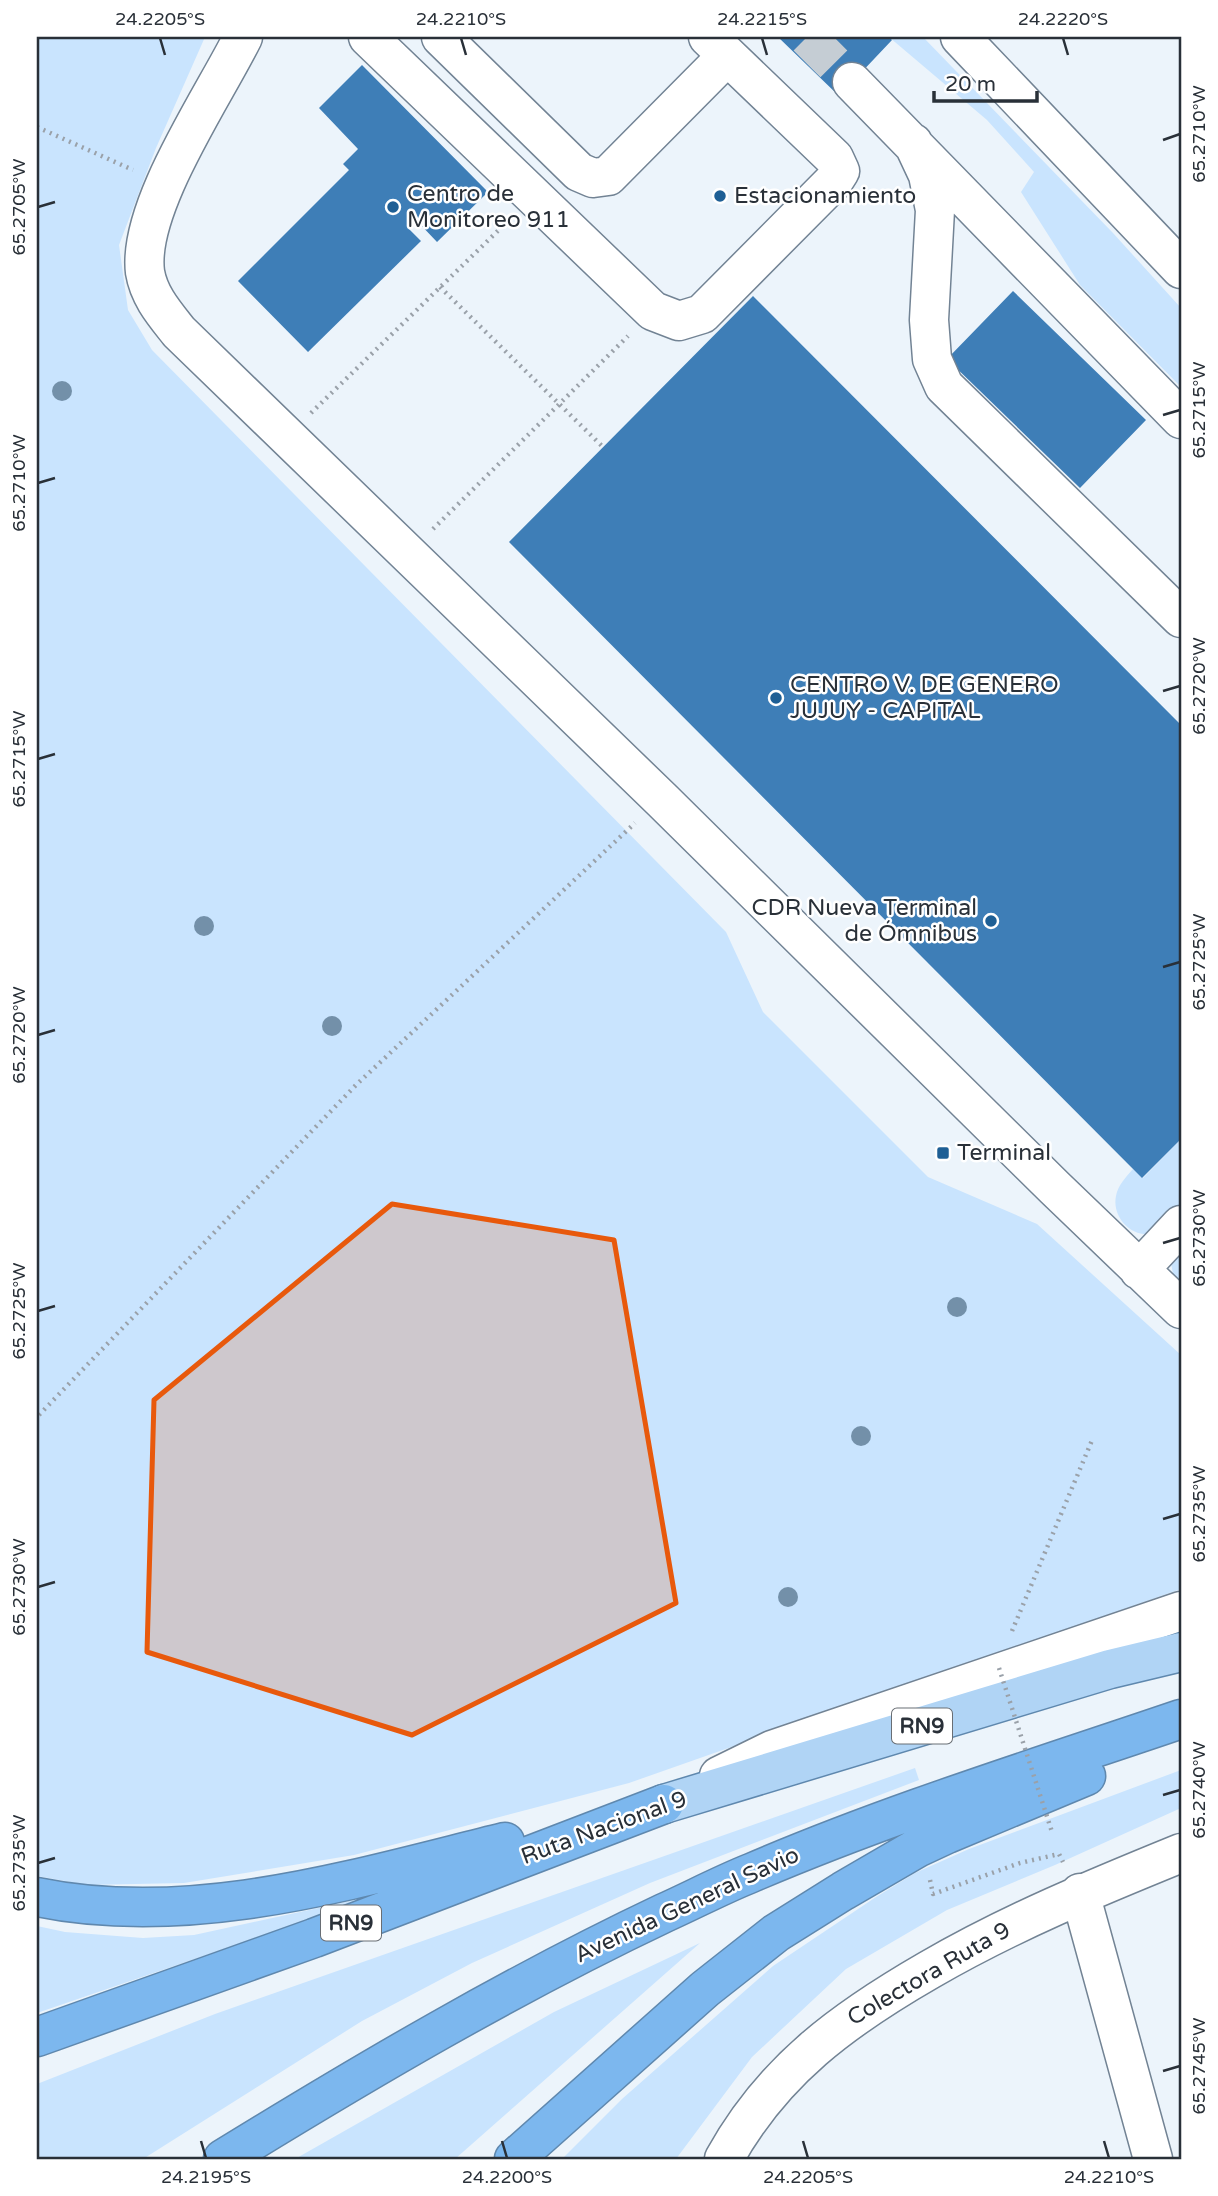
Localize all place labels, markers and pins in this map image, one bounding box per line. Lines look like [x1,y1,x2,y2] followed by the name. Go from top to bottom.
[407,180,570,234] place label: Centro de Monitoreo 911
[734,182,916,210] place label: Estacionamiento
[712,188,728,204] marker: Estacionamiento
[385,199,401,215] marker: Centro de Monitoreo 911
[790,671,1059,725] place label: CENTRO V. DE GENERO JUJUY - CAPITAL
[768,690,784,706] marker: CENTRO V. DE GENERO JUJUY - CAPITAL
[751,894,977,948] place label: CDR Nueva Terminal de Ómnibus
[983,913,999,929] marker: CDR Nueva Terminal de Ómnibus
[957,1139,1051,1167] place label: Terminal
[935,1145,951,1161] marker: Terminal

